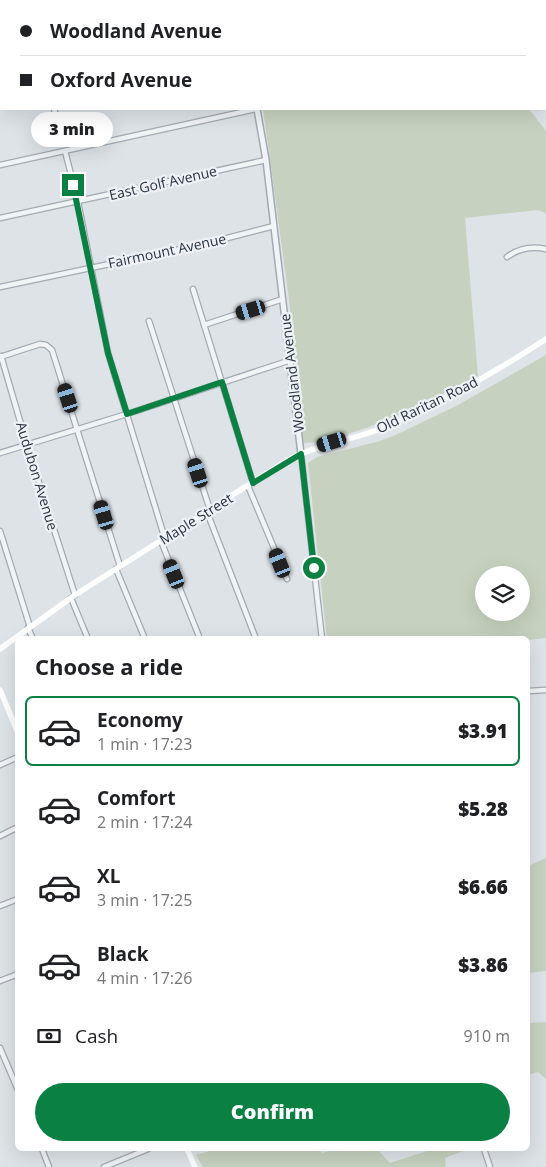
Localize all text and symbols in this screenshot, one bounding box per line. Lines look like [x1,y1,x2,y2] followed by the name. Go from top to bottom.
[50,18,222,44] text: Woodland Avenue
[50,67,192,93] text: Oxford Avenue
[32,112,114,148] callout: 3 min
[49,118,95,140] text: 3 min
[107,161,219,204] street label: East Golf Avenue
[62,174,84,196] route end
[106,229,228,272] street label: Fairmount Avenue
[234,298,267,322] car
[275,313,308,433] street label: Woodland Avenue
[373,372,481,437] street label: Old Raritan Road
[56,381,79,415] car
[12,419,63,533] street label: Audubon Avenue
[315,430,348,454] car
[186,456,209,490] car
[155,489,236,549] street label: Maple Street
[92,498,115,532] car
[267,546,292,580] car
[161,557,186,591] car
[303,557,325,579] route start
[475,566,530,621] map controls
[475,566,530,621] button: layers
[35,651,183,681] text: Choose a ride
[97,707,183,733] text: Economy
[37,709,82,754] icon: car
[458,718,508,744] text: $3.91
[97,733,192,755] text: 1 min · 17:23
[97,785,176,811] text: Comfort
[37,787,82,832] icon: car
[458,796,508,822] text: $5.28
[97,811,192,833] text: 2 min · 17:24
[97,863,120,889] text: XL
[37,865,82,910] icon: car
[458,874,508,900] text: $6.66
[97,889,192,911] text: 3 min · 17:25
[97,941,149,967] text: Black
[37,943,82,988] icon: car
[458,952,508,978] text: $3.86
[97,967,192,989] text: 4 min · 17:26
[35,1022,63,1050] icon: cash
[75,1023,118,1049] text: Cash
[464,1025,510,1047] text: 910 m
[35,1083,510,1141] button: Confirm

